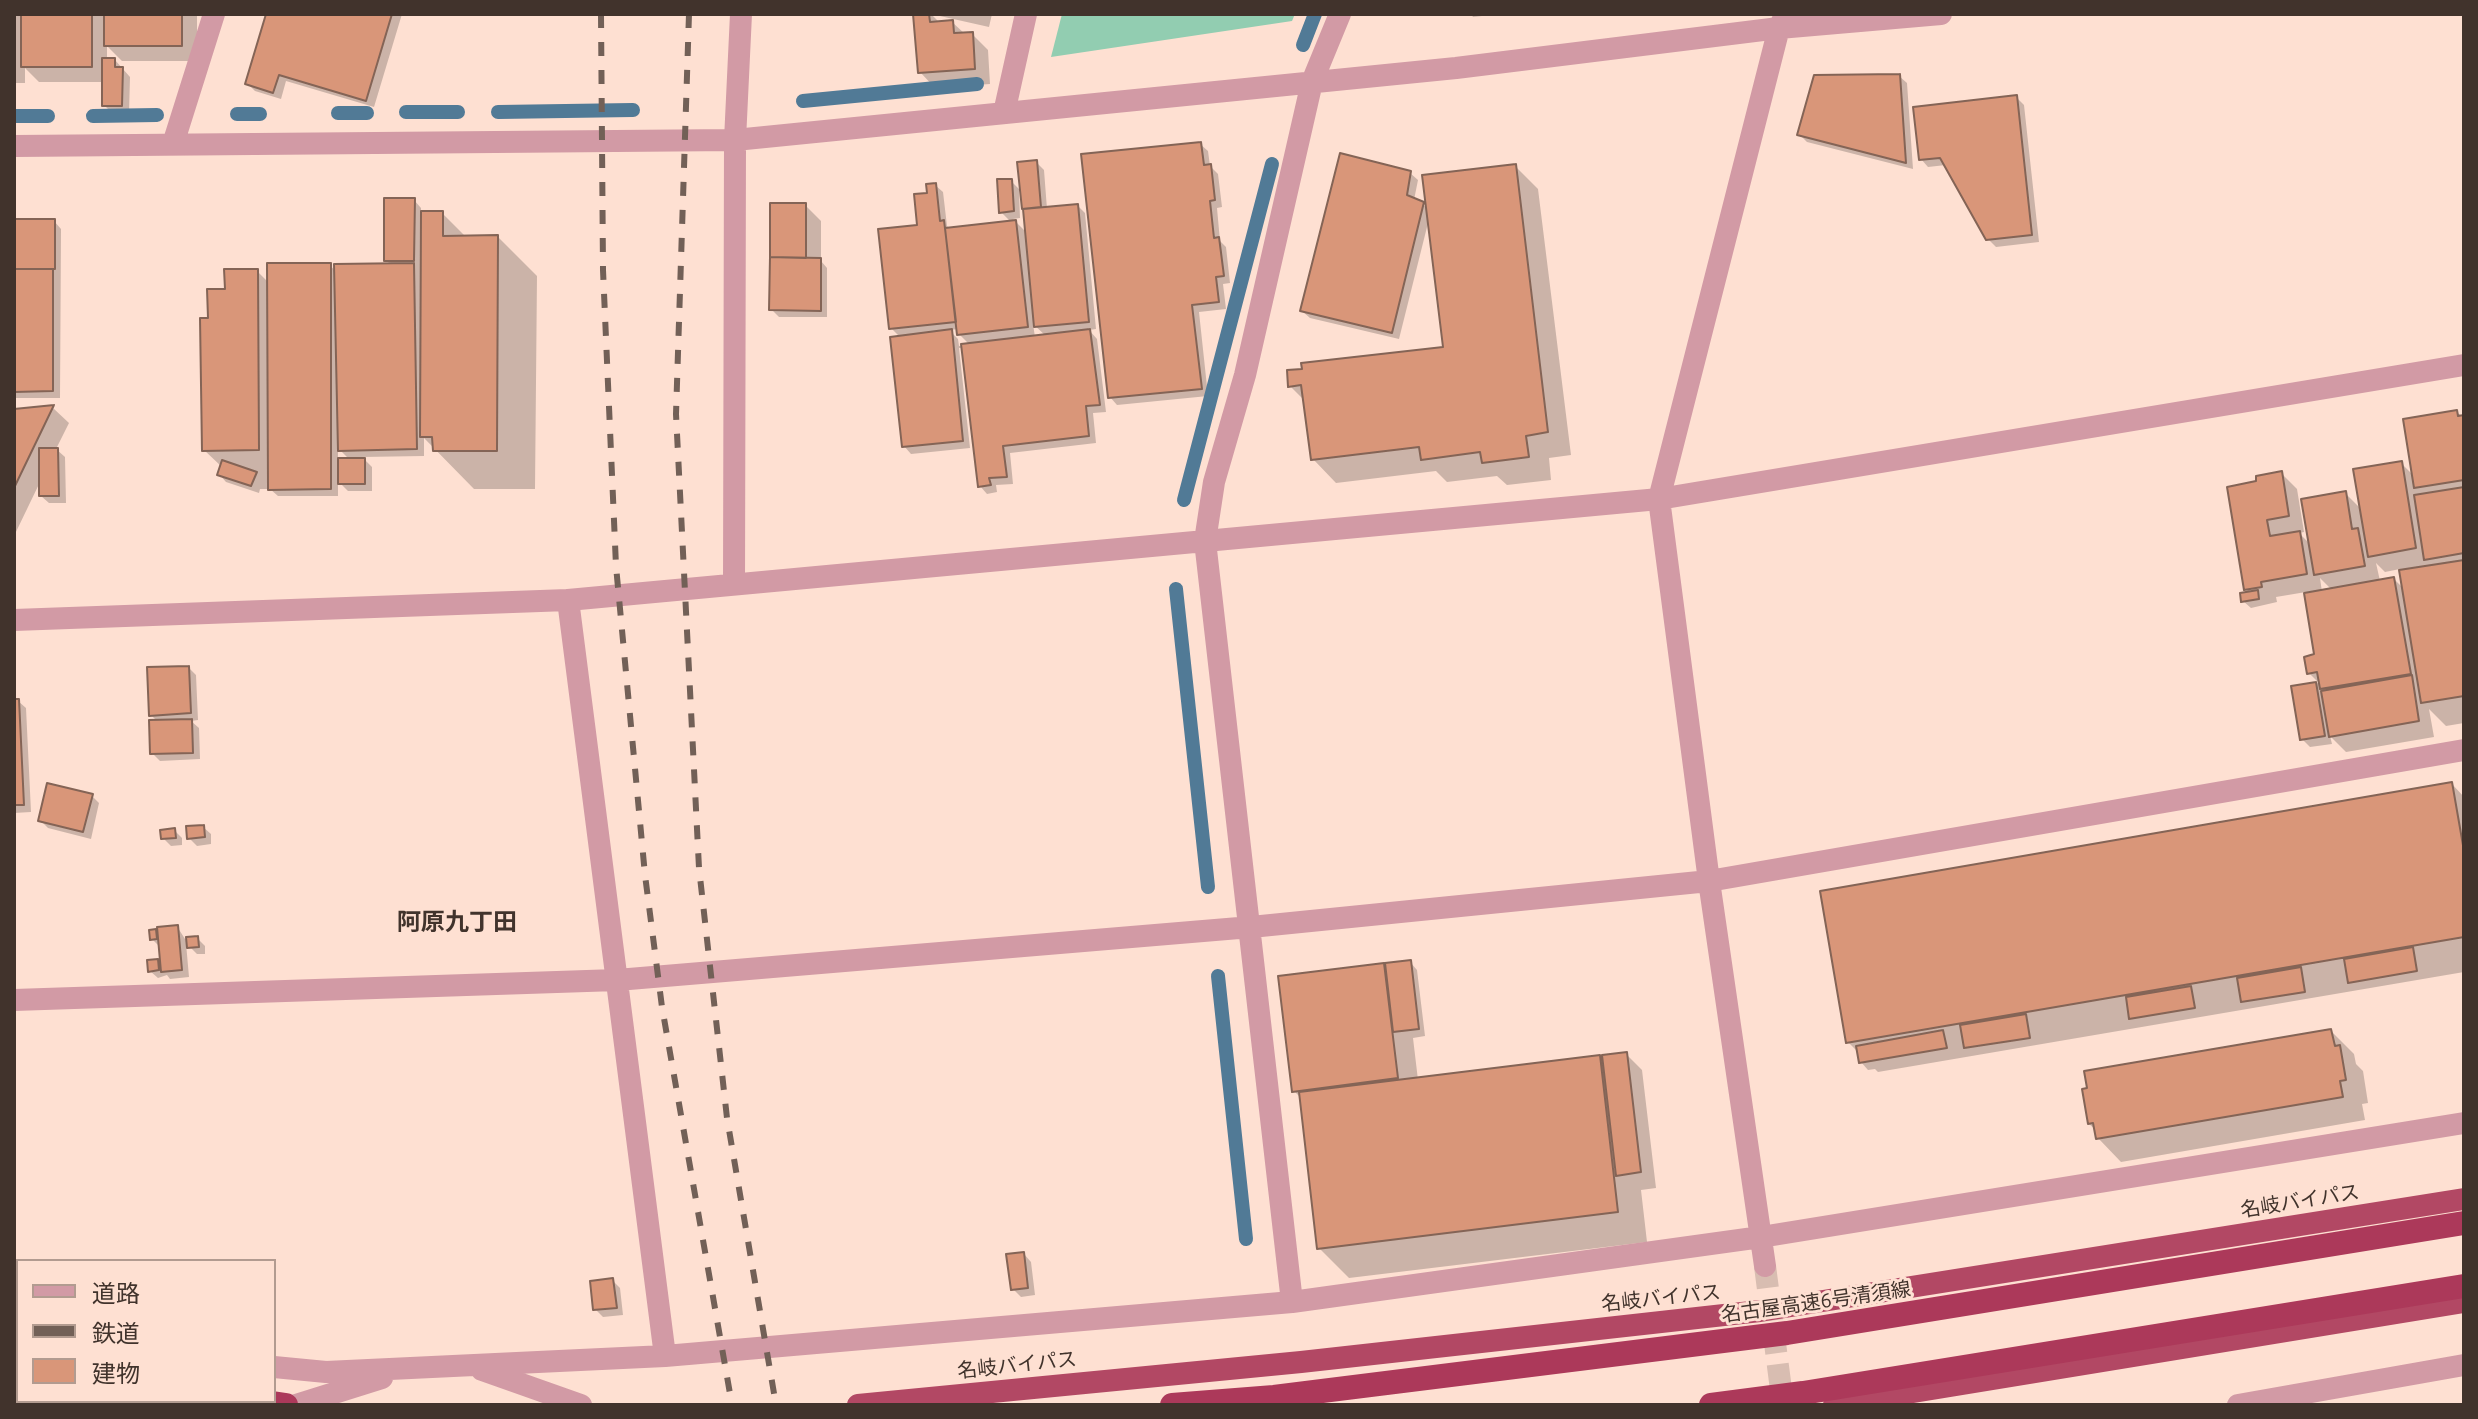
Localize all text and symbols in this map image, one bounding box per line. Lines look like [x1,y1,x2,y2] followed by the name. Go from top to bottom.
[397,908,517,936] district label: 阿原九丁田
[2239,1180,2361,1222] street label: 名岐バイパス
[16,1259,276,1403] legend
[1720,1277,1912,1327] street label: 名古屋高速6号清須線
[92,1280,140,1307] text: 道路
[1600,1280,1722,1316] street label: 名岐バイパス
[92,1320,140,1347] text: 鉄道
[956,1347,1078,1383] street label: 名岐バイパス
[92,1360,140,1387] text: 建物

